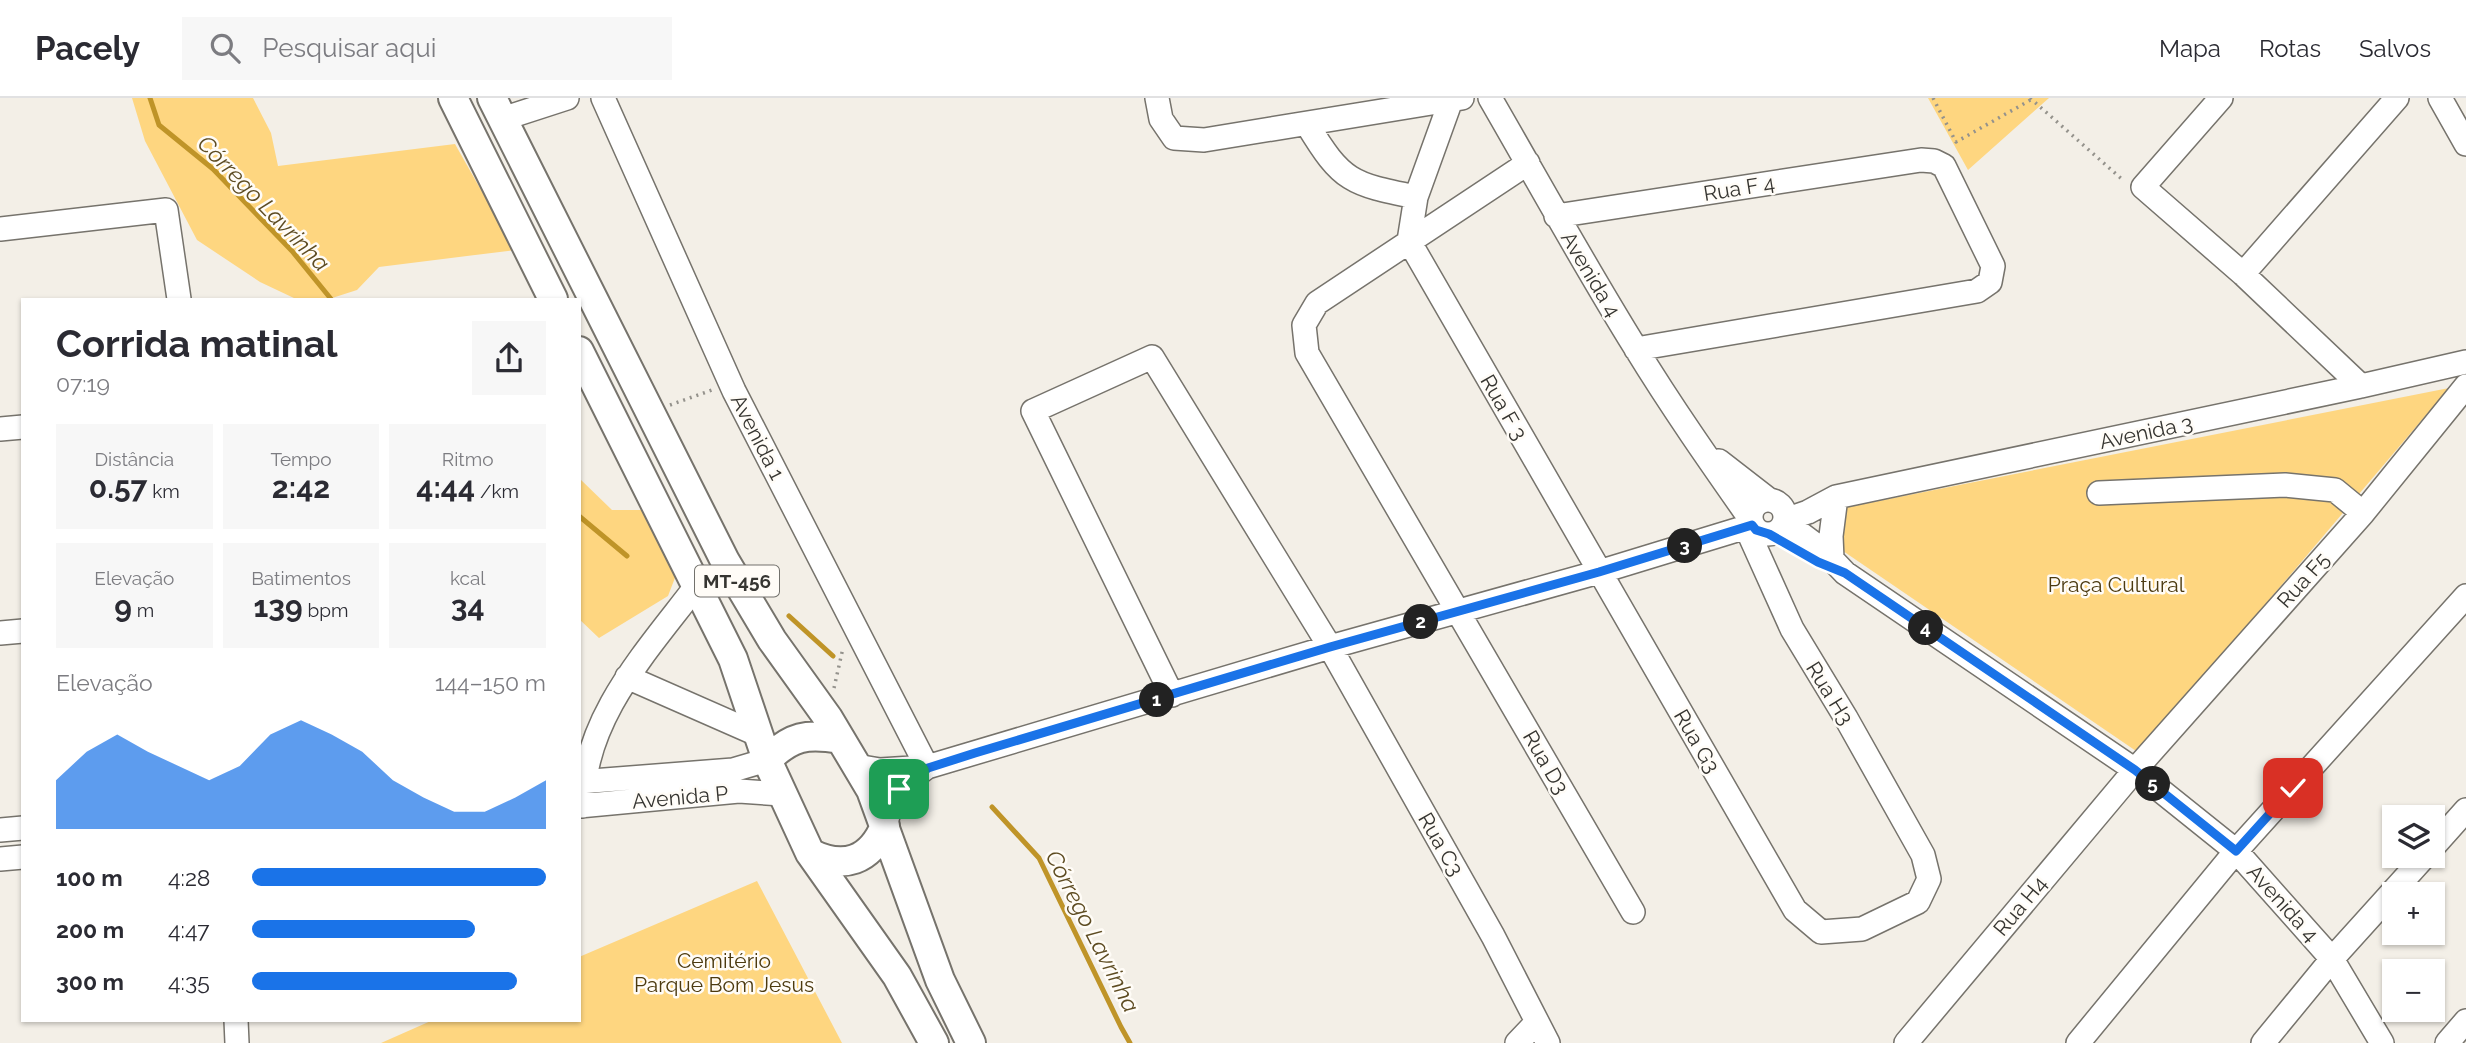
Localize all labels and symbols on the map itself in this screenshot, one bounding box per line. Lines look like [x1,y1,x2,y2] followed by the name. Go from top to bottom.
[192,130,336,277] water label: Córrego Lavrinha
[1702,170,1776,206] street label: Rua F 4
[1556,227,1626,321] street label: Avenida 4
[1475,370,1533,444] street label: Rua F 3
[726,390,790,484] street label: Avenida 1
[2097,410,2195,454] street label: Avenida 3
[1668,528,1702,564] pin: 3
[2272,547,2334,613] street label: Rua F5
[695,566,779,596] road number: MT-456
[2048,572,2185,597] park label: Praça Cultural
[1404,604,1438,640] pin: 2
[1909,610,1944,646] pin: 4
[1801,657,1859,729] street label: Rua H3
[1140,682,1174,718] pin: 1
[1669,705,1725,777] street label: Rua G3
[1518,726,1574,798] street label: Rua D3
[2263,758,2323,818] pin
[869,759,929,819] pin
[2136,766,2170,802] pin: 5
[631,780,729,814] street label: Avenida P
[1413,808,1469,880] street label: Rua C3
[1041,846,1146,1017] water label: Córrego Lavrinha
[2242,859,2324,947] street label: Avenida 4
[1988,871,2052,941] street label: Rua H4
[634,948,814,997] park label: Cemitério Parque Bom Jesus

